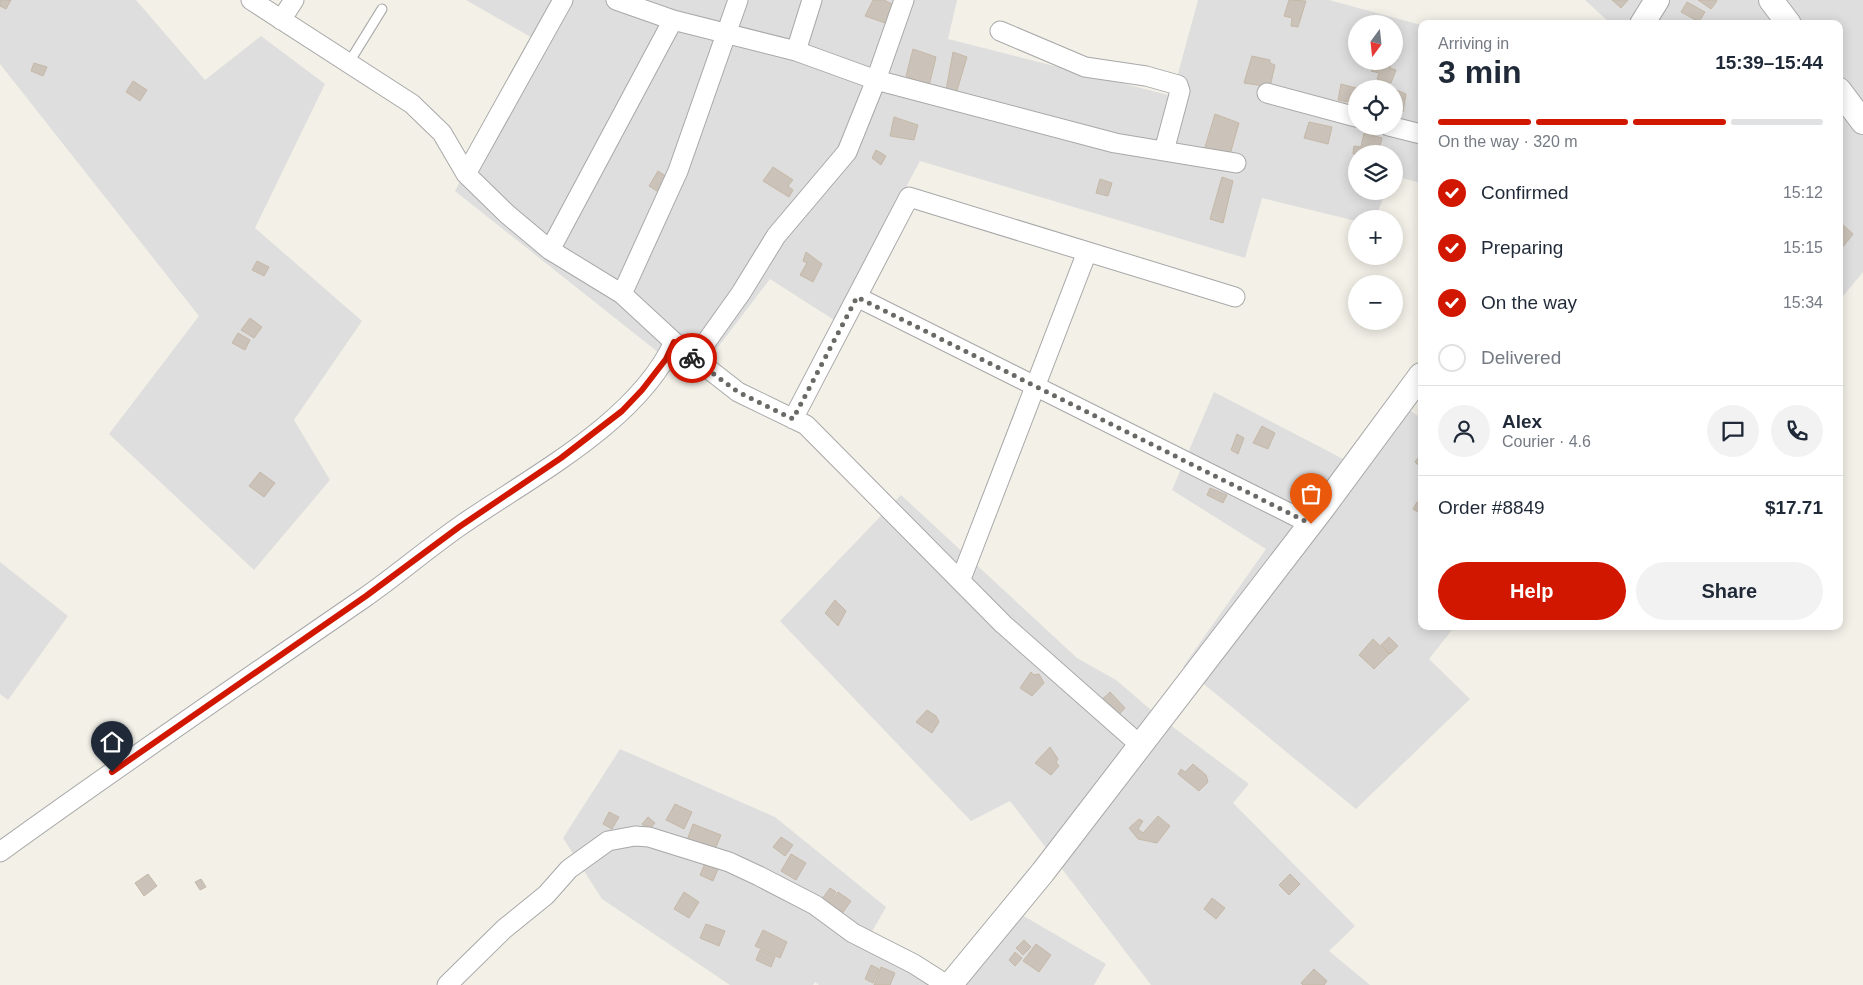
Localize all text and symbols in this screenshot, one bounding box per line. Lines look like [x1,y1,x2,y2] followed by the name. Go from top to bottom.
[1348,15,1402,70] north arrow
[1348,15,1403,330] map controls
[1438,35,1509,52] text: Arriving in
[1715,52,1823,73] text: 15:39–15:44
[1438,54,1522,90] text: 3 min
[1348,80,1403,135] button: locate
[1438,133,1578,150] text: On the way · 320 m
[1348,145,1403,200] button: layers
[1438,179,1466,207] icon: check
[1481,182,1569,203] text: Confirmed
[1783,184,1823,201] text: 15:12
[1348,210,1403,265] button: +
[1438,234,1466,262] icon: check
[1481,237,1563,258] text: Preparing
[1783,239,1823,256] text: 15:15
[1348,275,1403,330] button: −
[1438,289,1466,317] icon: check
[1481,292,1577,313] text: On the way
[1783,294,1823,311] text: 15:34
[667,333,717,383] courier
[678,344,706,372] icon: bike
[1481,347,1561,368] text: Delivered
[1438,405,1490,457] button: person
[1707,405,1759,457] button: chat
[1771,405,1823,457] button: phone
[1502,411,1542,432] text: Alex
[1502,433,1591,450] text: Courier · 4.6
[1290,473,1332,524] pin
[1297,480,1325,508] icon: bag
[1438,497,1545,518] text: Order #8849
[1765,497,1823,518] text: $17.71
[1438,562,1626,620] button: Help
[1636,562,1823,620] button: Share
[91,721,133,772] pin
[98,728,126,756] icon: home

